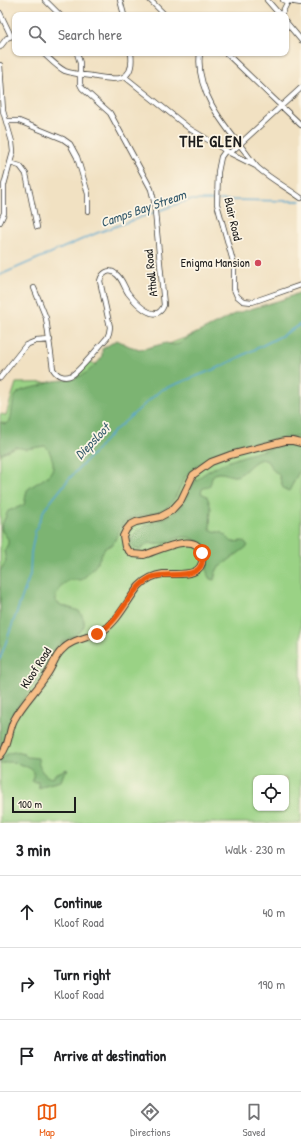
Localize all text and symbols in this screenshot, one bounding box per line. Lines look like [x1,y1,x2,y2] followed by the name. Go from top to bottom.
[12,12,289,56] search box
[26,23,48,45] icon: search
[58,24,122,45] text: Search here
[179,130,242,152] district label: THE GLEN
[98,185,190,232] water label: Camps Bay Stream
[220,196,247,242] street label: Blair Road
[140,248,161,298] street label: Atholl Road
[181,254,250,271] place label: Enigma Mansion
[253,258,263,268] marker: Enigma Mansion
[71,417,116,464] water label: Diepsloot
[193,544,211,562] route start
[88,625,106,643] route end
[16,644,55,692] street label: Kloof Road
[253,775,289,811] map controls
[253,775,289,811] button: locate
[12,795,76,814] scale bar
[18,797,42,811] text: 100 m
[16,838,51,861] text: 3 min
[225,840,285,858] text: Walk · 230 m
[54,892,102,913] text: Continue
[16,901,38,923] icon: ahead
[262,903,285,921] text: 40 m
[54,913,104,931] text: Kloof Road
[54,964,110,985] text: Turn right
[16,973,38,995] icon: right
[258,975,285,993] text: 190 m
[54,985,104,1003] text: Kloof Road
[16,1045,38,1067] icon: arrive
[54,1045,166,1066] text: Arrive at destination
[36,1101,58,1139] tab: Map
[130,1101,171,1139] tab: Directions
[243,1101,265,1139] tab: Saved

